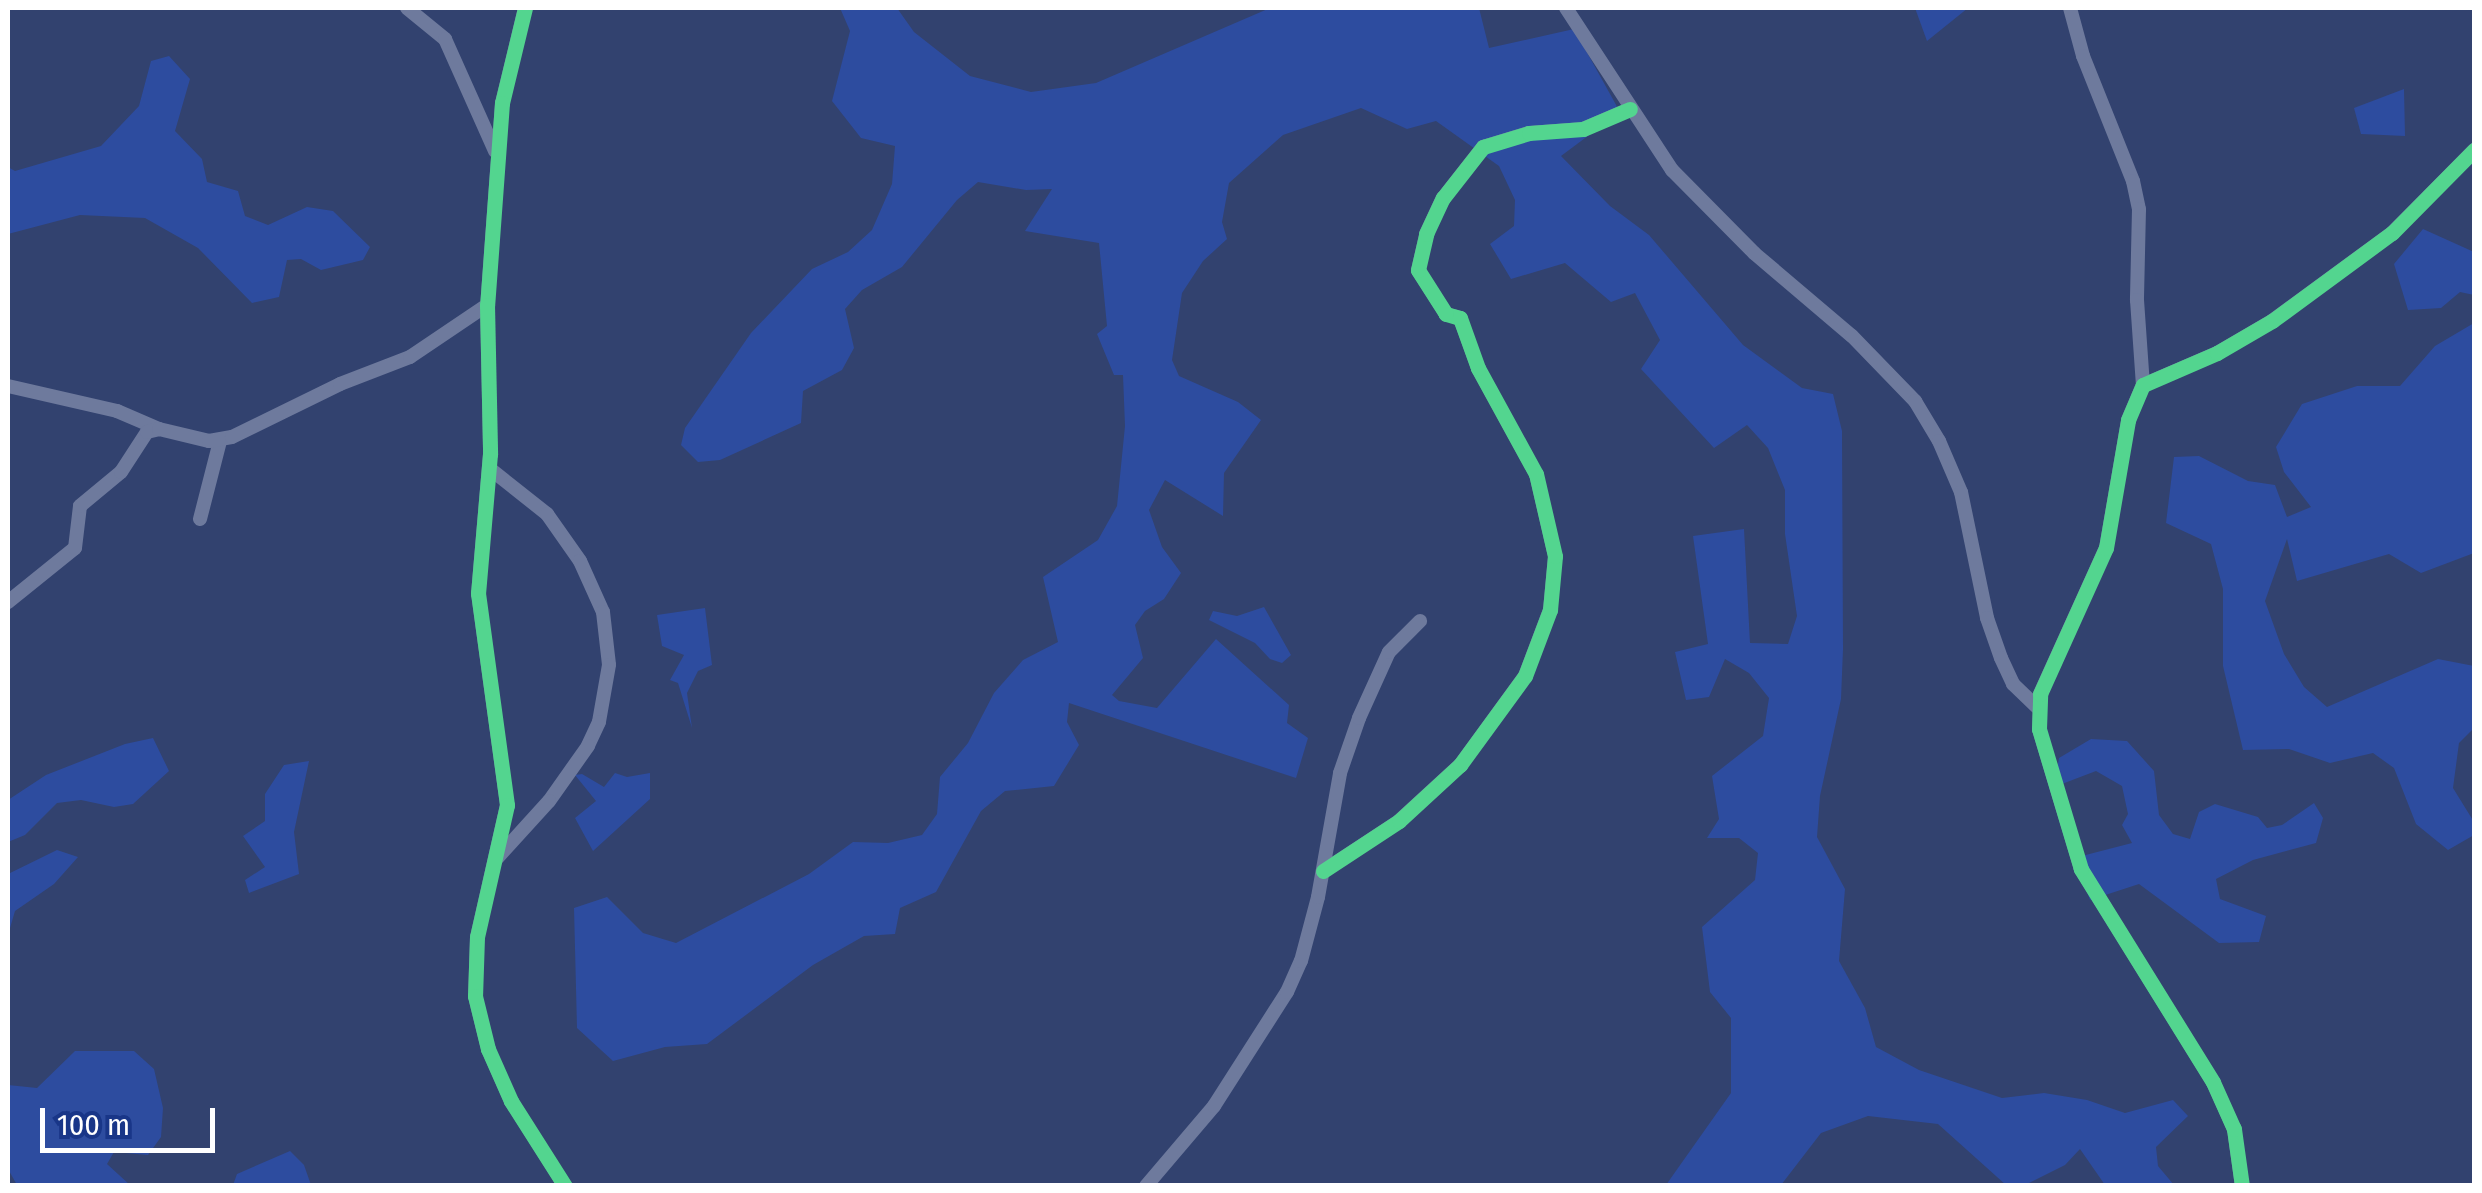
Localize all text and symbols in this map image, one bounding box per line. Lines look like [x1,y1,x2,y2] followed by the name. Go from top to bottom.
[45,1088,220,1150] scale bar
[57,1107,130,1143] text: 100 m

